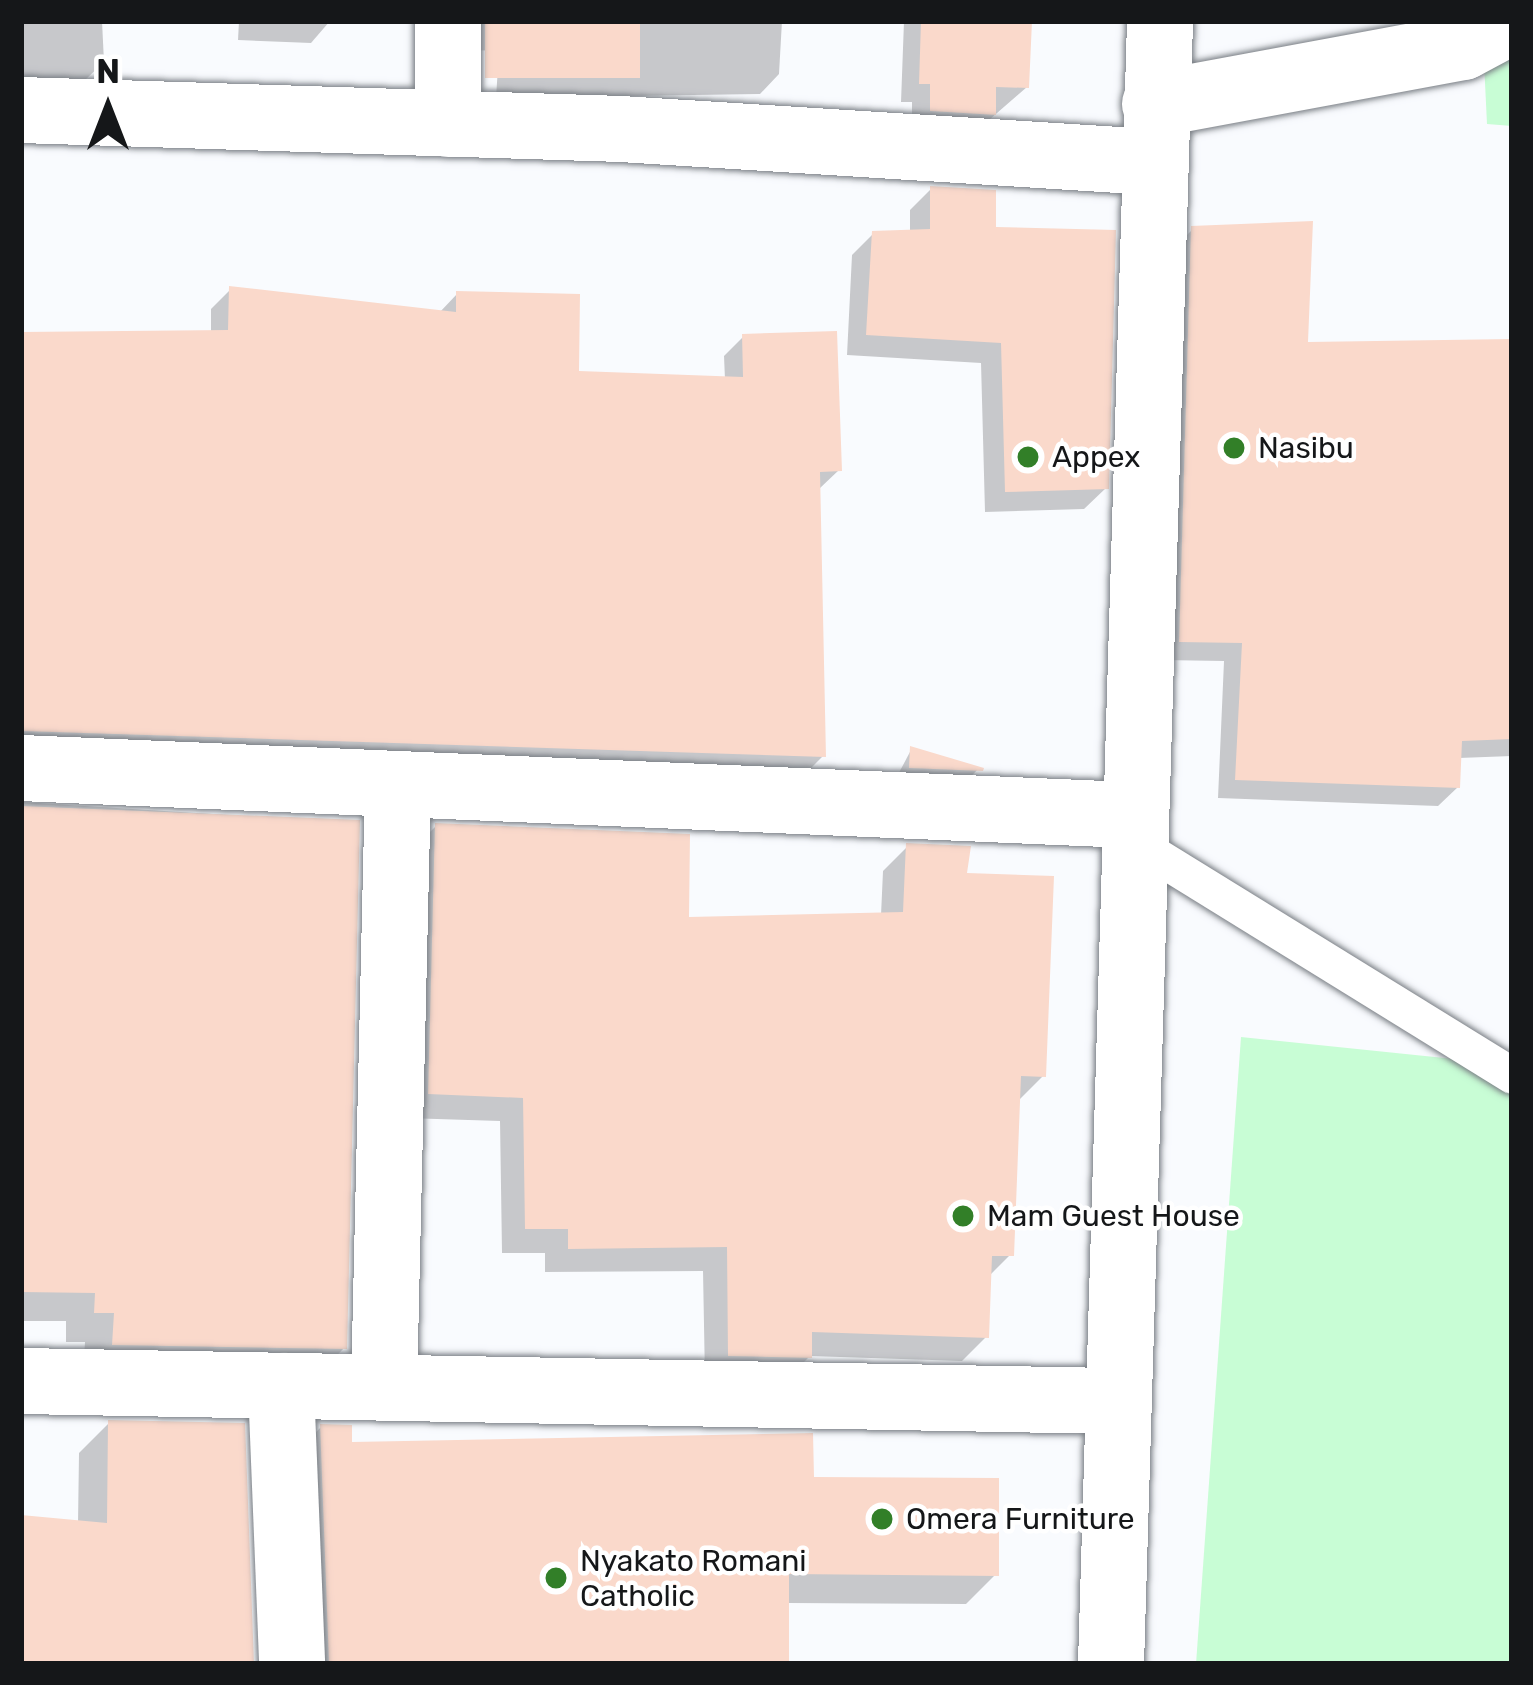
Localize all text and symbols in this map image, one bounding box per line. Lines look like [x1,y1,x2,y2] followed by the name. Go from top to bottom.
[48,48,168,168] north arrow
[96,52,120,91] text: N
[1258,430,1354,466] place label: Nasibu
[1221,435,1247,461] marker: Nasibu
[1052,439,1141,475] place label: Appex
[1015,444,1041,470] marker: Appex
[987,1198,1240,1234] place label: Mam Guest House
[950,1203,976,1229] marker: Mam Guest House
[906,1501,1135,1537] place label: Omera Furniture
[869,1506,895,1532] marker: Omera Furniture
[580,1543,807,1614] place label: Nyakato Romani Catholic
[543,1565,569,1591] marker: Nyakato Romani Catholic

